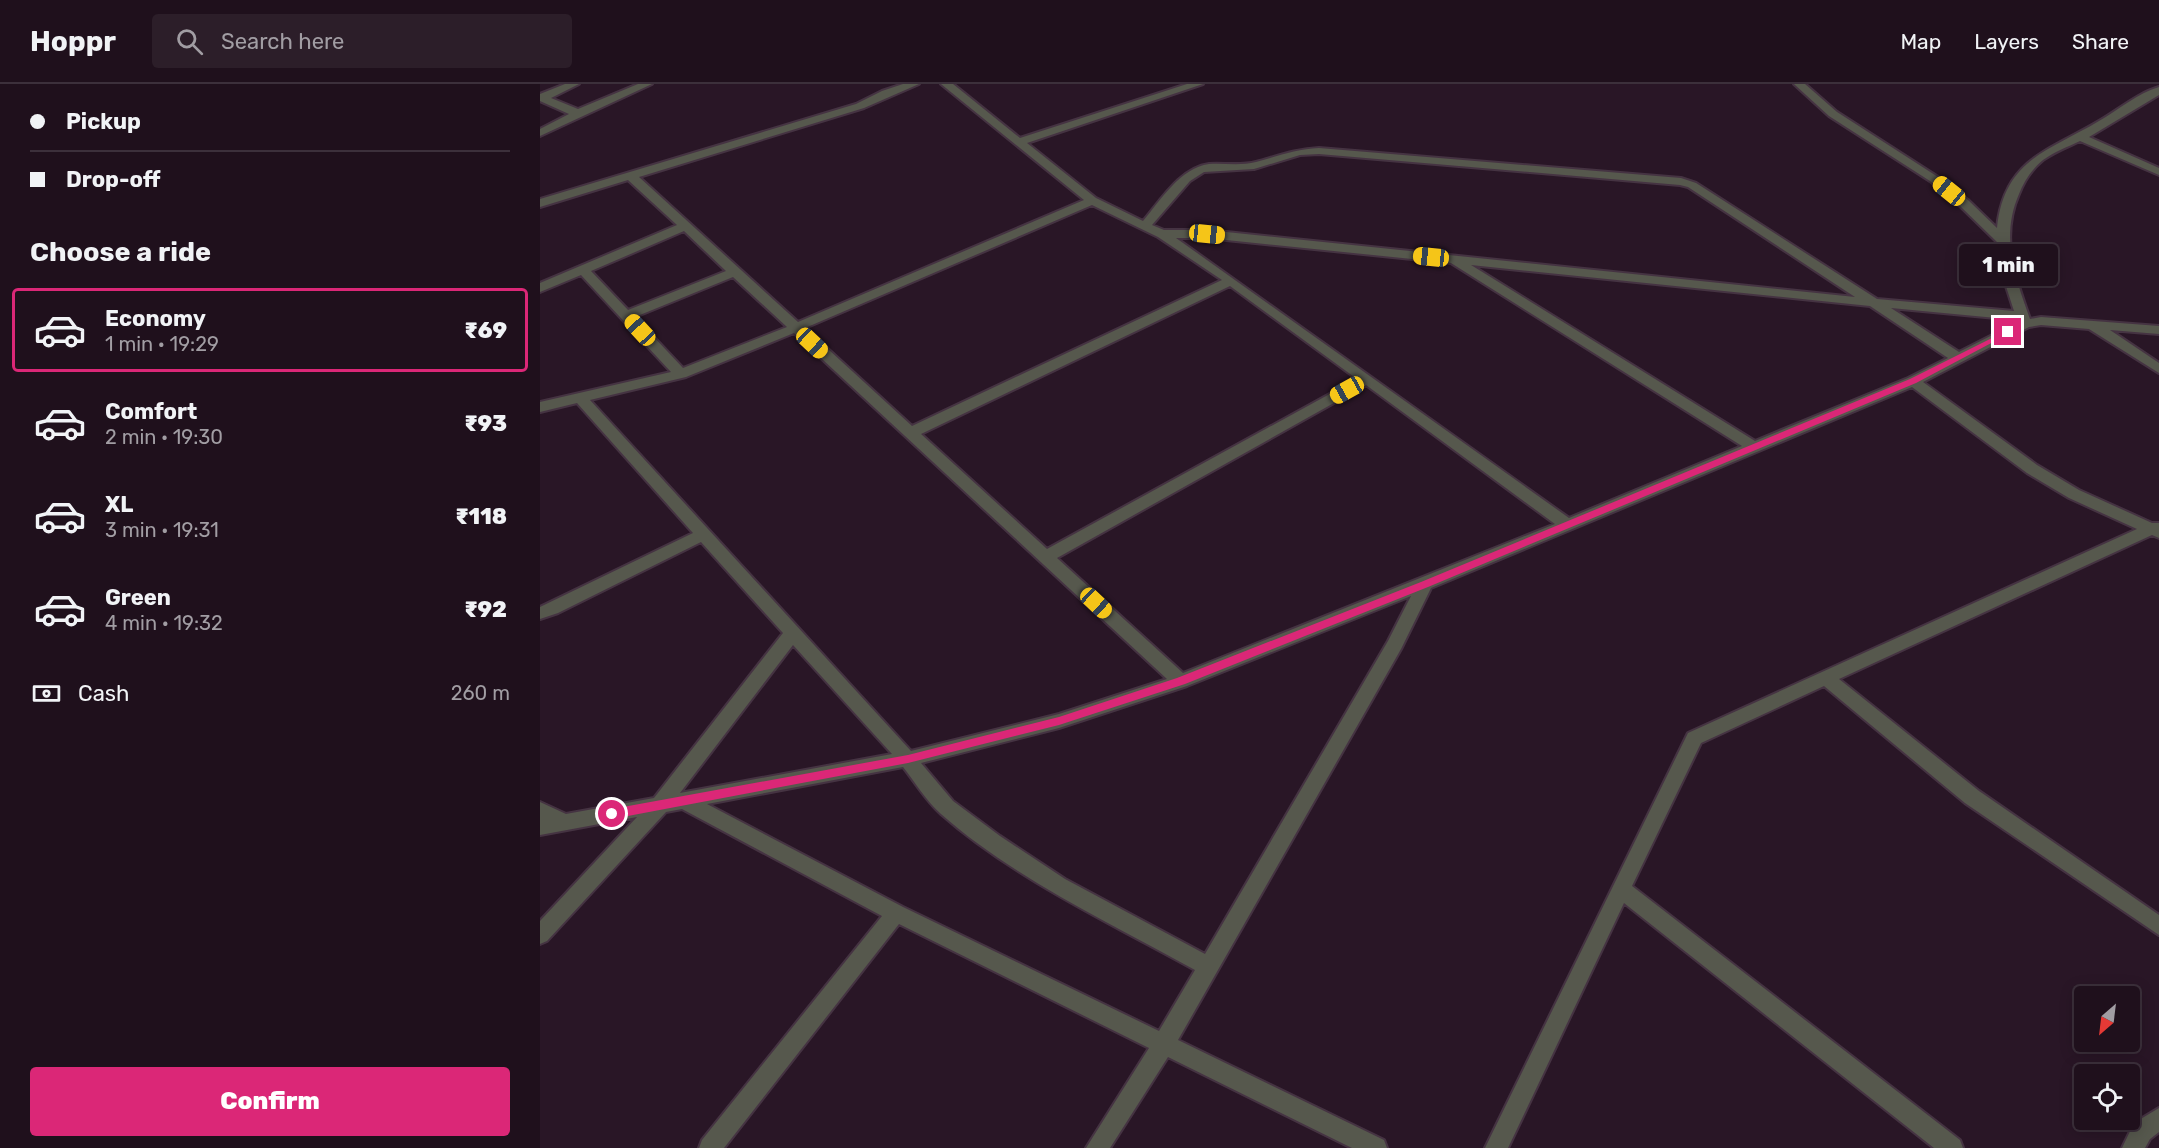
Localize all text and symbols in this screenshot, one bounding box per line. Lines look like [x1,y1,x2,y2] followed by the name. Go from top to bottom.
[152,14,572,68] search box
[30,25,116,58] text: Hoppr
[173,25,206,58] icon: search
[221,28,344,55] text: Search here
[1900,29,1941,54] text: Map
[1974,29,2039,54] text: Layers
[2072,29,2129,54] text: Share
[66,108,141,135] text: Pickup
[66,166,161,193] text: Drop-off
[1929,173,1969,209] car
[1188,223,1226,245] car
[30,236,211,268] text: Choose a ride
[1958,245,2058,287] callout: 1 min
[1412,246,1450,268] car
[1982,253,2035,277] text: 1 min
[33,303,87,357] icon: car
[105,305,206,332] text: Economy
[621,311,659,349] car
[464,317,507,344] text: ₹69
[1994,318,2021,345] route end
[793,324,831,362] car
[105,332,219,356] text: 1 min · 19:29
[1327,373,1367,407] car
[33,396,87,450] icon: car
[105,398,197,425] text: Comfort
[464,410,507,437] text: ₹93
[105,425,223,449] text: 2 min · 19:30
[33,489,87,543] icon: car
[105,491,133,518] text: XL
[455,503,507,530] text: ₹118
[105,518,219,542] text: 3 min · 19:31
[33,582,87,636] icon: car
[105,584,171,611] text: Green
[1077,584,1115,622] car
[464,596,507,623] text: ₹92
[105,611,223,635] text: 4 min · 19:32
[30,677,63,710] icon: cash
[78,680,129,707] text: Cash
[451,681,510,705] text: 260 m
[598,800,625,827] route start
[2074,986,2140,1052] north arrow
[2074,986,2140,1130] map controls
[2074,1064,2140,1130] button: locate
[30,1067,510,1136] button: Confirm

